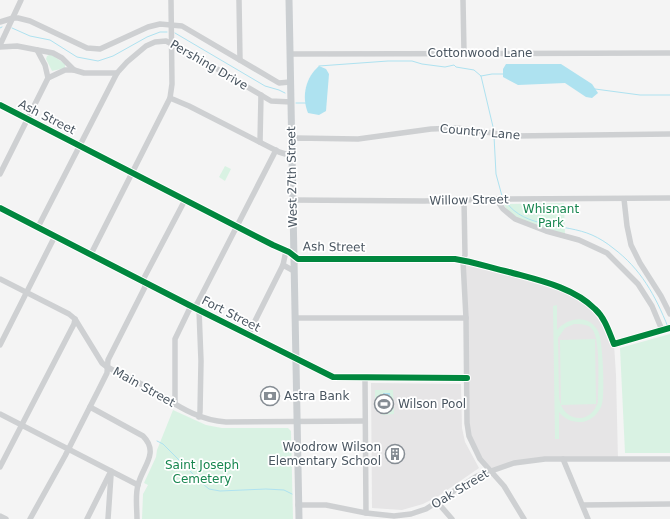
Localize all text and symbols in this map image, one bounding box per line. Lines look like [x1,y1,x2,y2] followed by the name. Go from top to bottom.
[168,37,250,93] street label: Pershing Drive
[427,46,533,60] street label: Cottonwood Lane
[16,97,78,138] street label: Ash Street
[439,122,521,142] street label: Country Lane
[284,126,300,228] street label: West 27th Street
[429,192,509,208] street label: Willow Street
[523,202,579,230] park label: Whisnant Park
[303,239,366,255] street label: Ash Street
[199,293,263,335] street label: Fort Street
[110,364,178,410] street label: Main Street
[259,385,281,407] bank icon: Astra Bank
[284,389,349,403] place label: Astra Bank
[373,393,395,415] sports icon: Wilson Pool
[398,397,466,411] place label: Wilson Pool
[268,440,381,468] place label: Woodrow Wilson Elementary School
[384,443,406,465] building icon: Woodrow Wilson Elementary School
[165,458,239,486] park label: Saint Joseph Cemetery
[429,466,491,511] street label: Oak Street

